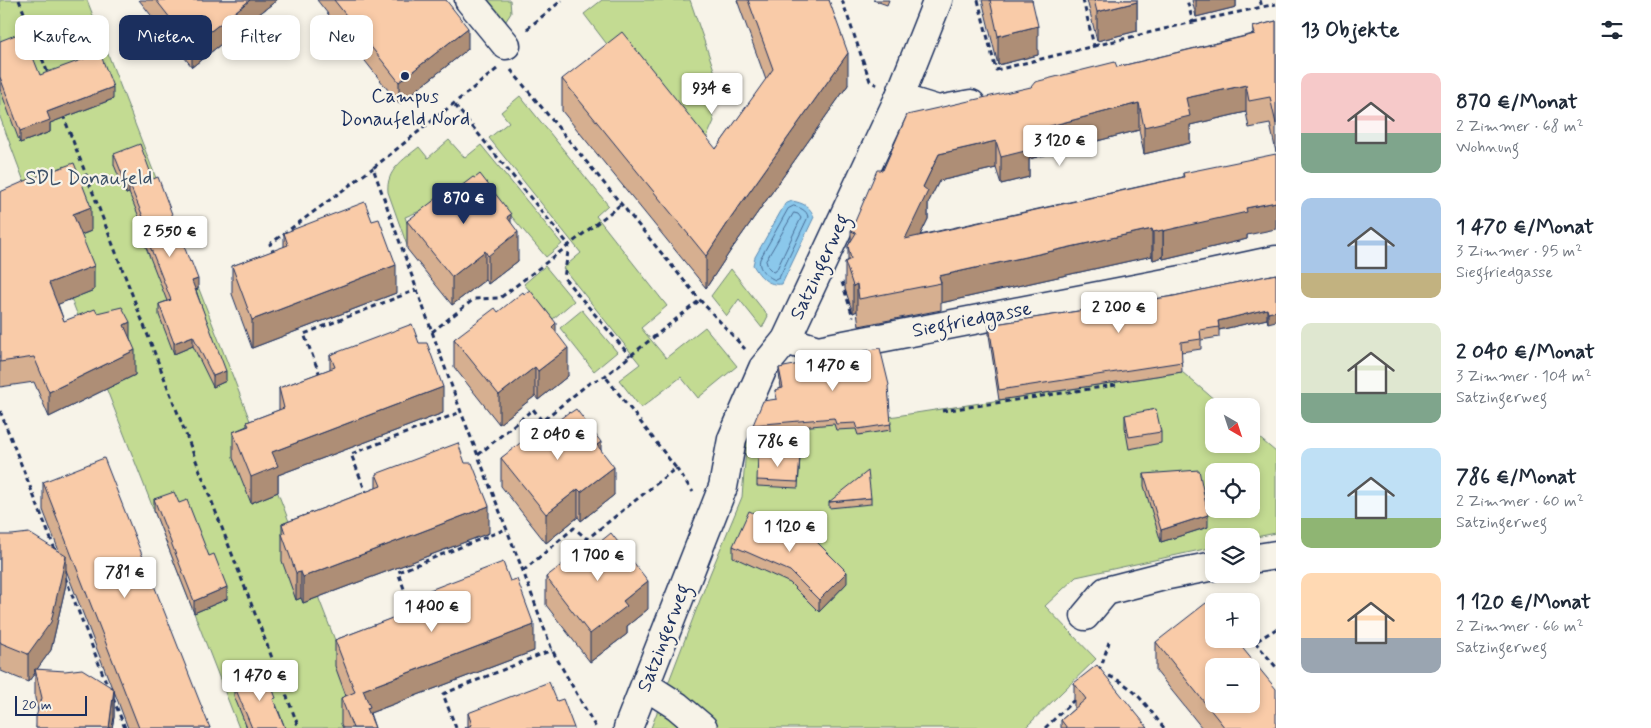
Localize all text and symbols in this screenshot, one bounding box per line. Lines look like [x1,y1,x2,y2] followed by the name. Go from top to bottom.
[15,15,109,60] chip: Kaufen
[119,15,212,60] chip: Mieten
[222,15,300,60] chip: Filter
[310,15,373,60] chip: Neu
[1301,16,1399,44] text: 13 Objekte
[1598,16,1626,44] icon: filters
[399,70,411,82] marker: Campus Donaufeld Nord
[677,72,747,115] pin: 934 €
[693,78,731,99] text: 934 €
[340,83,470,133] place label: Campus Donaufeld Nord
[1456,88,1578,116] text: 870 €/Monat
[1341,93,1401,153] icon: home
[1456,116,1584,137] text: 2 Zimmer · 68 m²
[1014,124,1106,167] pin: 3 120 €
[1034,130,1086,151] text: 3 120 €
[1456,137,1519,158] text: Wohnung
[25,165,153,192] park label: SDL Donaufeld
[429,182,499,225] pin: 870 €
[443,188,485,209] text: 870 €
[784,210,858,325] street label: Satzingerweg
[1456,213,1594,241] text: 1 470 €/Monat
[124,216,216,258] pin: 2 550 €
[1341,218,1401,278] icon: home
[143,221,197,242] text: 2 550 €
[1456,241,1582,262] text: 3 Zimmer · 95 m²
[1456,262,1553,283] text: Siegfriedgasse
[1073,292,1165,334] pin: 2 200 €
[910,295,1034,347] street label: Siegfriedgasse
[1092,297,1146,318] text: 2 200 €
[1456,338,1595,366] text: 2 040 €/Monat
[1341,343,1401,403] icon: home
[787,350,879,392] pin: 1 470 €
[806,355,860,376] text: 1 470 €
[1456,366,1592,387] text: 3 Zimmer · 104 m²
[1456,387,1547,408] text: Satzingerweg
[1205,398,1260,452] north arrow
[1205,398,1260,713] map controls
[512,418,604,461] pin: 2 040 €
[531,424,585,445] text: 2 040 €
[743,426,813,468] pin: 786 €
[758,431,798,452] text: 786 €
[1205,463,1260,518] button: locate
[1456,463,1577,491] text: 786 €/Monat
[1341,468,1401,528] icon: home
[1456,491,1584,512] text: 2 Zimmer · 60 m²
[744,510,836,553] pin: 1 120 €
[1456,512,1547,533] text: Satzingerweg
[764,516,816,537] text: 1 120 €
[1205,528,1260,583] button: layers
[552,540,644,582] pin: 1 700 €
[572,545,624,566] text: 1 700 €
[90,556,160,599] pin: 781 €
[105,562,145,583] text: 781 €
[631,580,699,697] street label: Satzingerweg
[1456,588,1591,616] text: 1 120 €/Monat
[386,590,478,633] pin: 1 400 €
[1205,593,1260,648] button: +
[1341,593,1401,653] icon: home
[405,596,459,617] text: 1 400 €
[1456,616,1584,637] text: 2 Zimmer · 66 m²
[1456,637,1547,658] text: Satzingerweg
[1205,658,1260,713] button: −
[214,660,306,702] pin: 1 470 €
[233,665,287,686] text: 1 470 €
[15,693,88,716] scale bar
[22,696,52,714] text: 20 m

